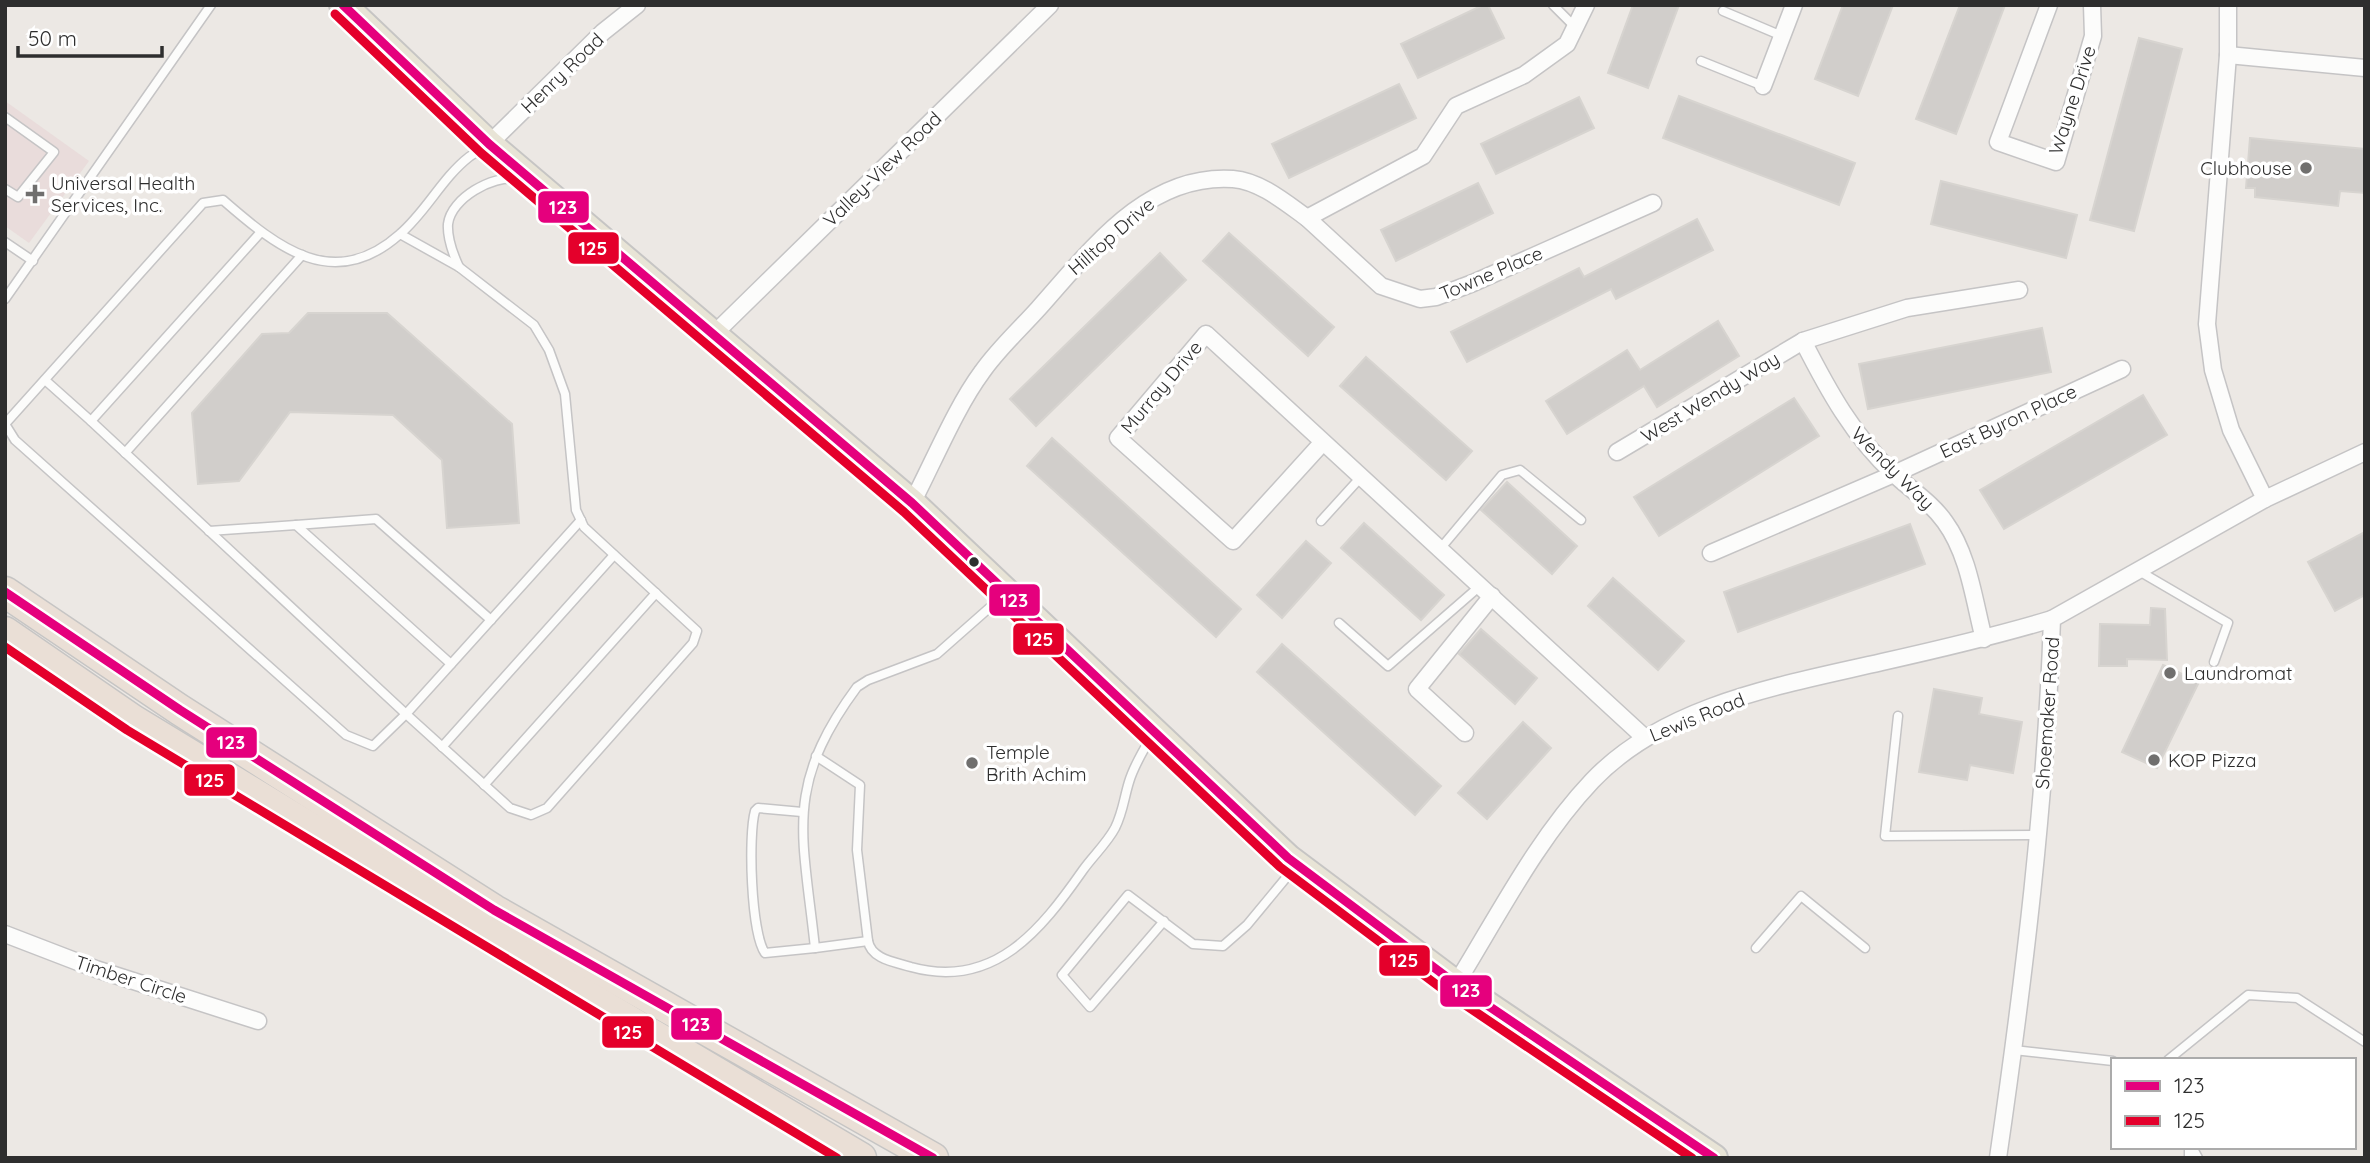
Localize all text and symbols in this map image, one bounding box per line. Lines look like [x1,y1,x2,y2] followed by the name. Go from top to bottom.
[18,14,161,58] scale bar
[28,25,77,51] text: 50 m
[516,28,608,118] street label: Henry Road
[2043,42,2101,158] street label: Wayne Drive
[818,106,946,232] street label: Valley-View Road
[2200,156,2292,180] place label: Clubhouse
[2298,160,2314,176] marker: Clubhouse
[51,171,195,217] place label: Universal Health Services, Inc.
[25,184,45,204] marker: Universal Health Services, Inc.
[537,190,590,224] line badge: 123
[1063,192,1159,280] street label: Hilltop Drive
[549,195,577,219] text: 123
[567,231,620,265] line badge: 125
[578,236,608,260] text: 125
[1436,241,1546,305] street label: Towne Place
[1115,336,1207,438] street label: Murray Drive
[1636,346,1784,448] street label: West Wendy Way
[1936,379,2080,463] street label: East Byron Place
[1846,421,1940,515] street label: Wendy Way
[967,555,981,569] unlabelled marker
[988,583,1041,617] line badge: 123
[1000,588,1028,612] text: 123
[1012,622,1065,656] line badge: 125
[1024,627,1054,651] text: 125
[2030,636,2064,790] street label: Shoemaker Road
[2184,661,2292,685] place label: Laundromat
[2162,665,2178,681] marker: Laundromat
[1646,687,1748,747] street label: Lewis Road
[205,726,258,759] line badge: 123
[217,730,245,754] text: 123
[986,740,1087,786] place label: Temple Brith Achim
[2168,748,2256,772] place label: KOP Pizza
[2146,752,2162,768] marker: KOP Pizza
[964,755,980,771] marker: Temple Brith Achim
[183,763,236,797] line badge: 125
[195,768,225,792] text: 125
[1378,944,1431,977] line badge: 125
[1389,948,1419,972] text: 125
[72,950,190,1008] street label: Timber Circle
[1439,974,1493,1008] line badge: 123
[1452,978,1480,1002] text: 123
[670,1007,723,1041] line badge: 123
[682,1012,710,1036] text: 123
[601,1015,655,1049] line badge: 125
[613,1020,643,1044] text: 125
[2111,1058,2356,1149] legend
[2174,1072,2204,1098] text: 123
[2174,1107,2205,1133] text: 125

